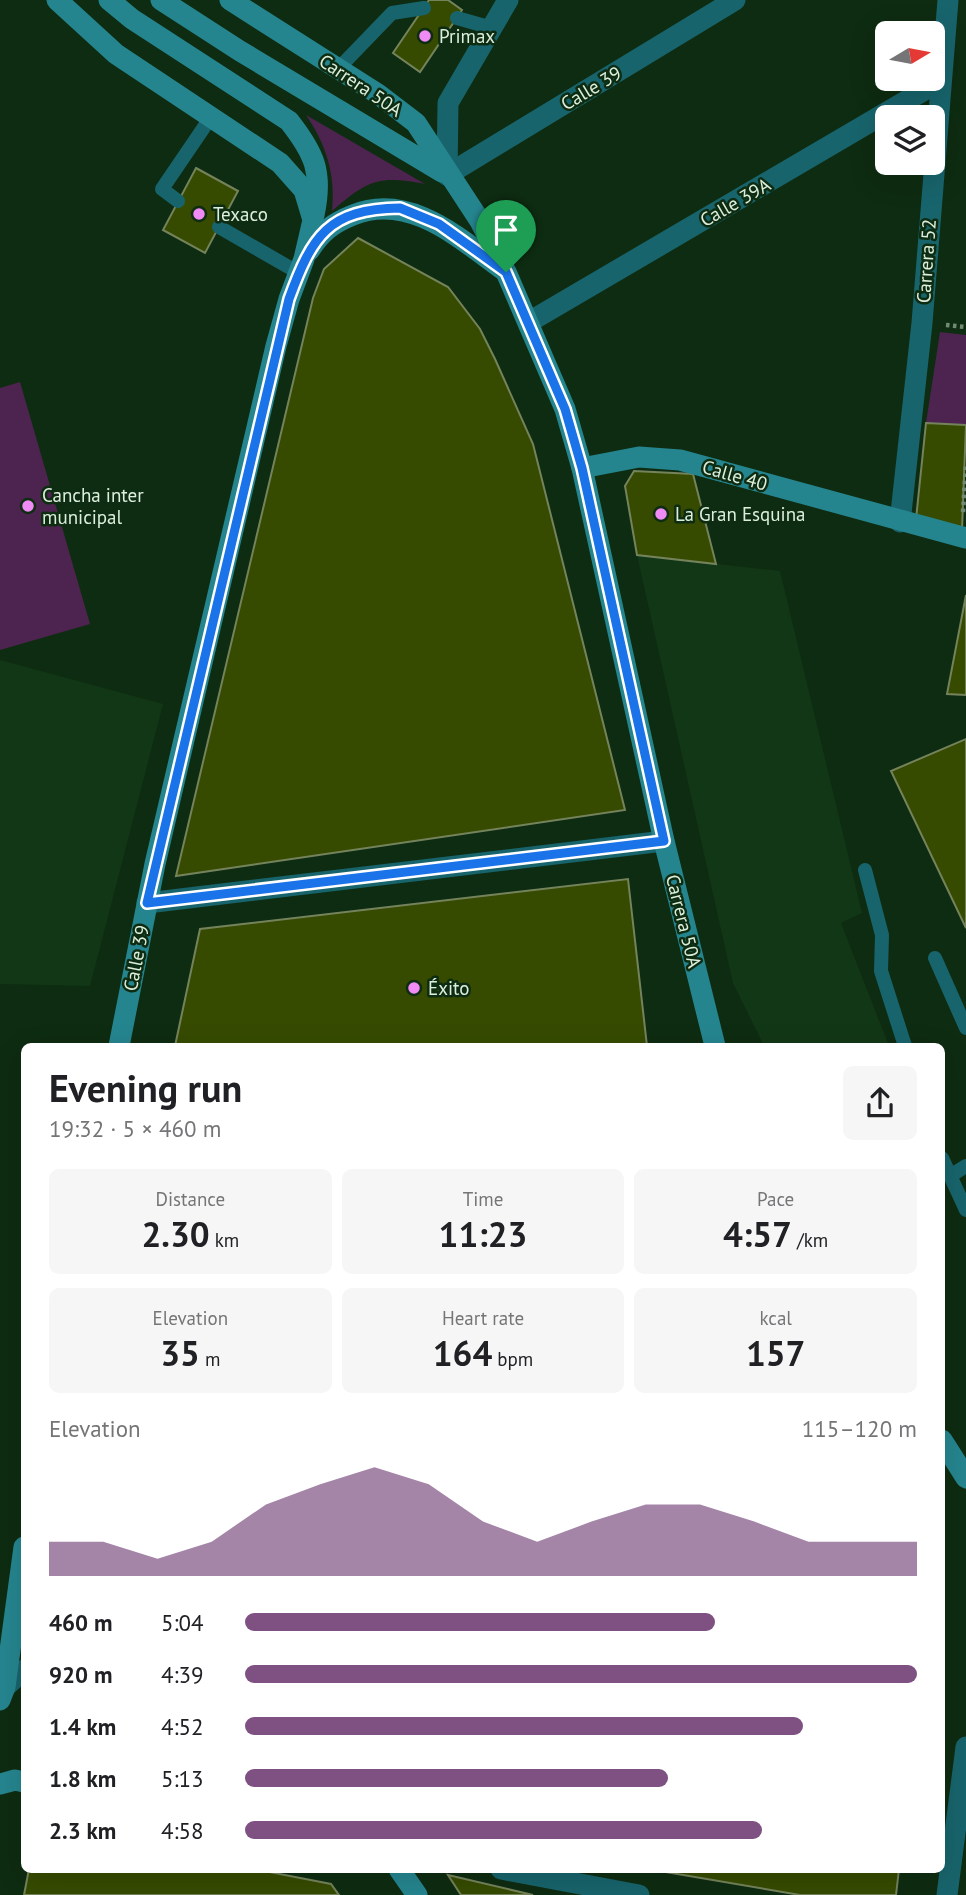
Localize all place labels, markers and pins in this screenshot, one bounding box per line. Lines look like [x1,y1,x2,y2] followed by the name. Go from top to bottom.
[439,24,495,48] place label: Primax
[417,28,433,44] marker: Primax
[476,200,536,272] pin
[213,202,268,226] place label: Texaco
[191,206,207,222] marker: Texaco
[42,483,144,529] place label: Cancha inter municipal
[20,498,36,514] marker: Cancha inter municipal
[675,502,805,526] place label: La Gran Esquina
[653,506,669,522] marker: La Gran Esquina
[428,976,469,1000] place label: Éxito
[406,980,422,996] marker: Éxito

